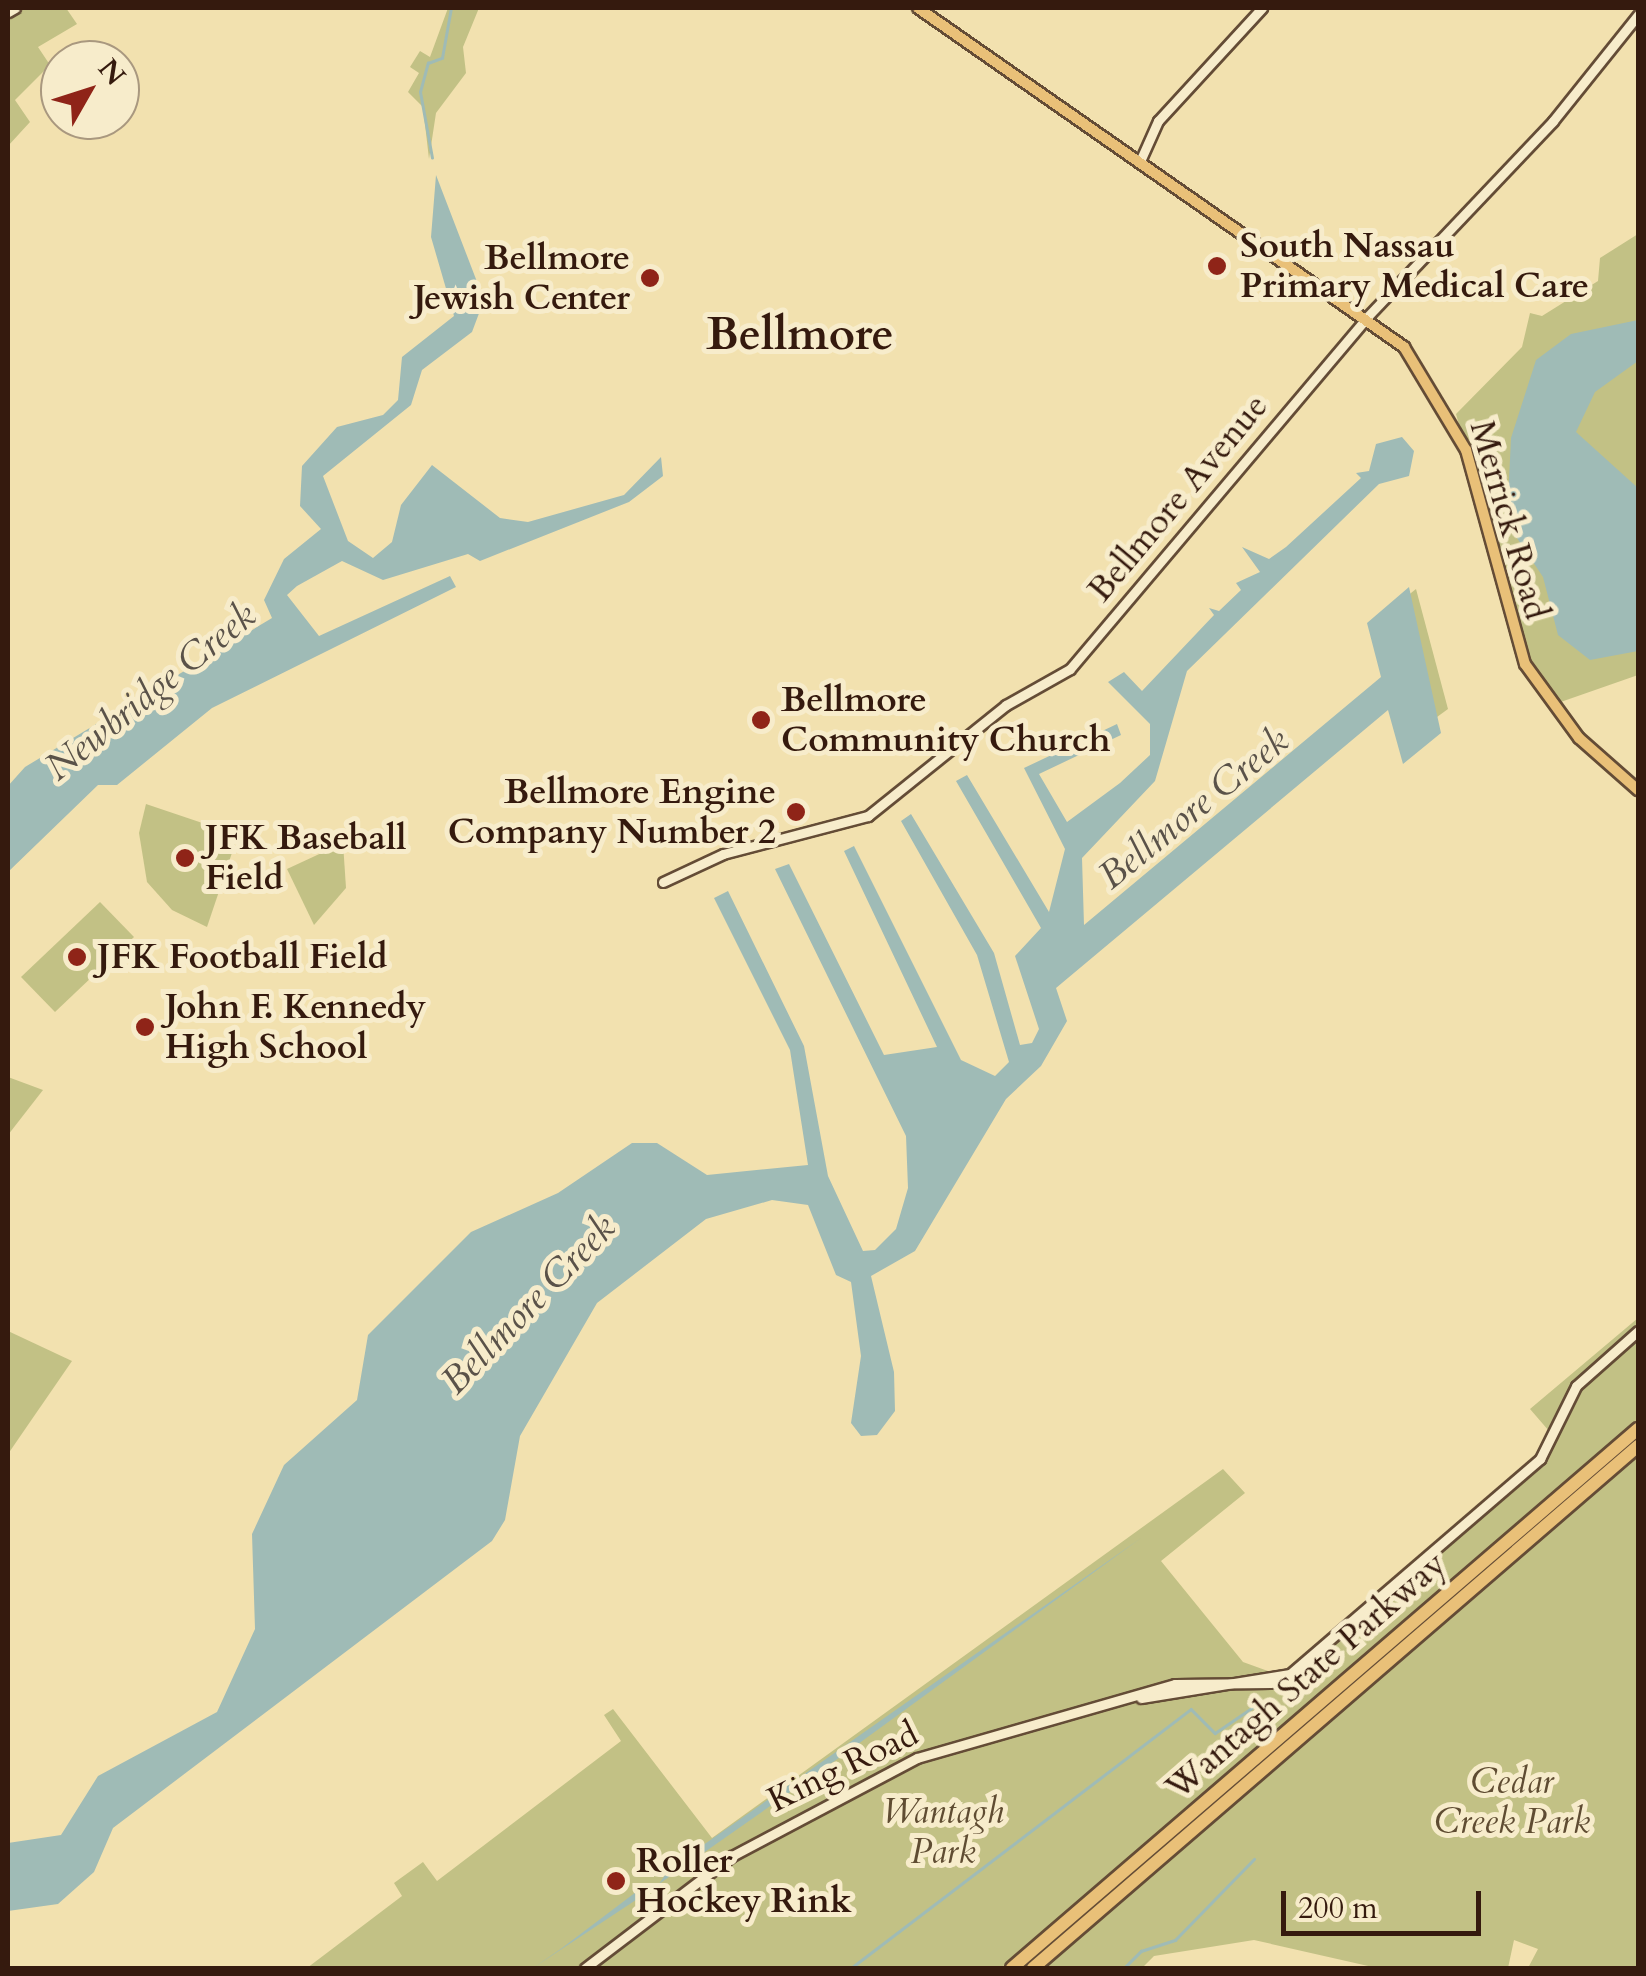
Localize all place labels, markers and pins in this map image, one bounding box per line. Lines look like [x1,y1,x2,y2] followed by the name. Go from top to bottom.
[1240,225,1589,307] place label: South Nassau Primary Medical Care
[413,237,630,319] place label: Bellmore Jewish Center
[1204,253,1230,279] marker: South Nassau Primary Medical Care
[639,267,661,289] marker: Bellmore Jewish Center
[781,679,1110,761] place label: Bellmore Community Church
[750,709,772,731] marker: Bellmore Community Church
[448,771,776,853] place label: Bellmore Engine Company Number 2
[785,801,807,823] marker: Bellmore Engine Company Number 2
[205,817,406,899] place label: JFK Baseball Field
[174,847,196,869] marker: JFK Baseball Field
[97,936,388,978] place label: JFK Football Field
[66,946,88,968] marker: JFK Football Field
[165,986,426,1068] place label: John F. Kennedy High School
[134,1016,156,1038] marker: John F. Kennedy High School
[636,1840,852,1922] place label: Roller Hockey Rink
[605,1870,627,1892] marker: Roller Hockey Rink

